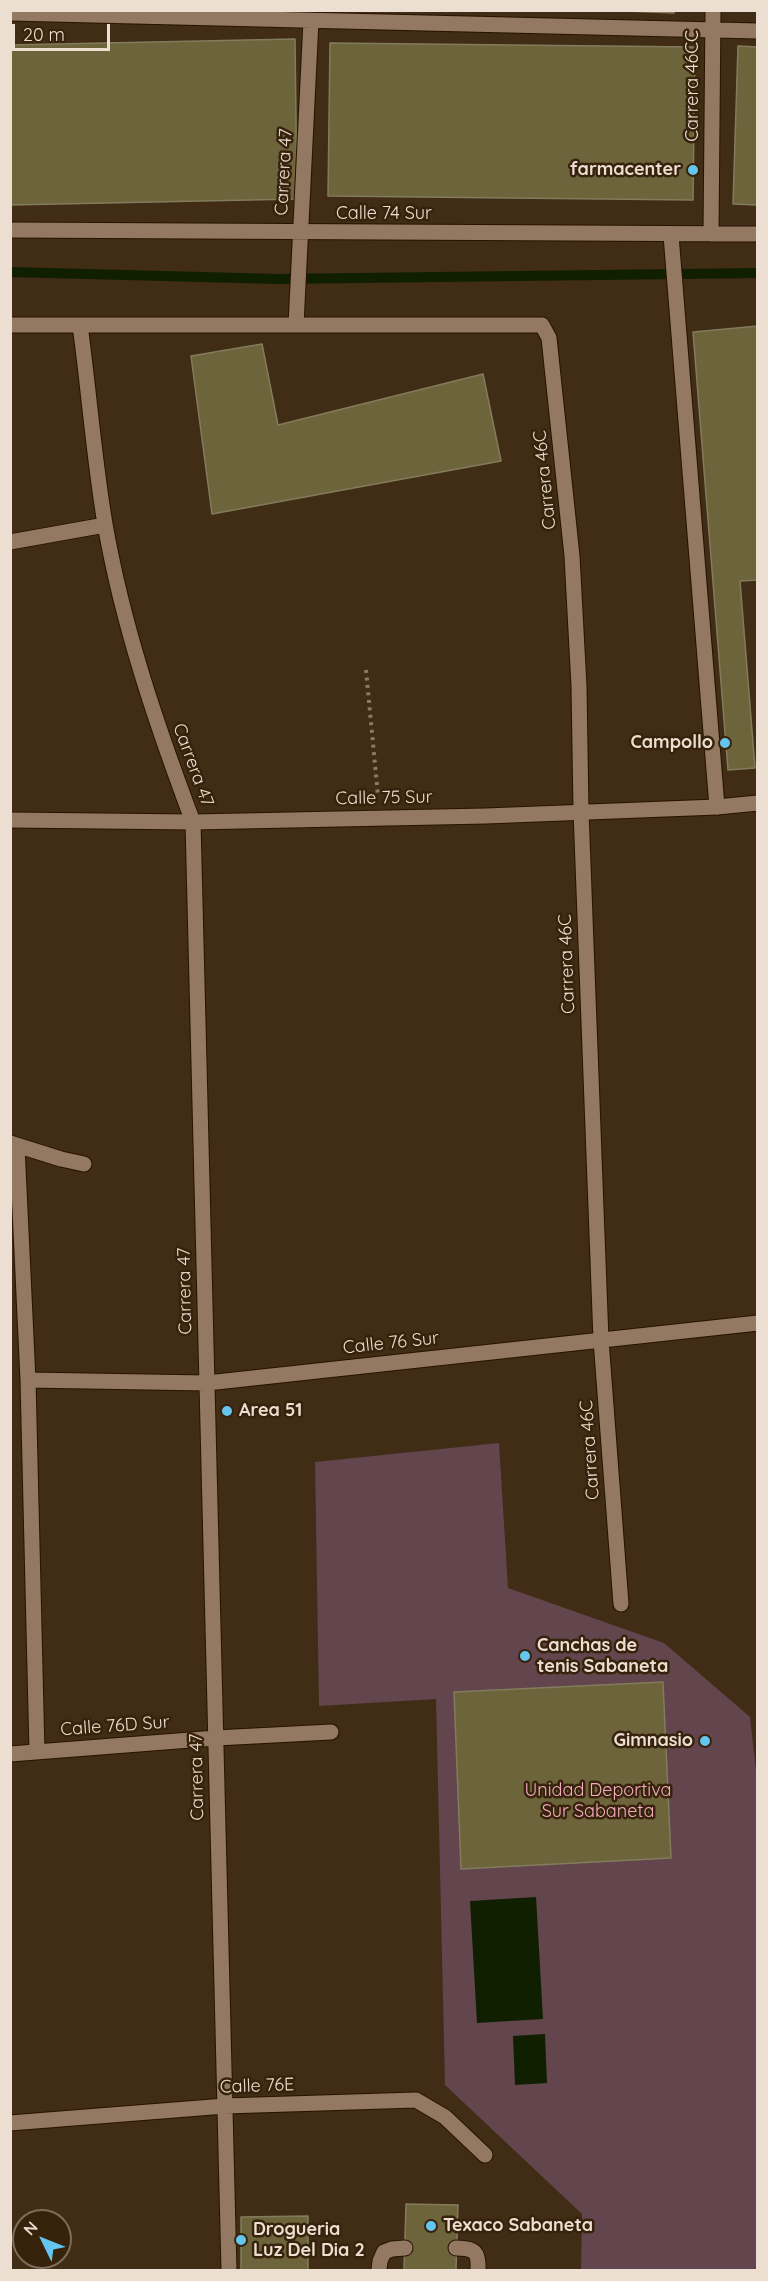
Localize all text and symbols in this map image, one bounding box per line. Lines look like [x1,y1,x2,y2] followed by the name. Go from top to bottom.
[15,12,112,50] scale bar
[23,23,65,46] text: 20 m
[682,30,704,142] street label: Carrera 46CC
[271,128,297,216] street label: Carrera 47
[570,159,681,181] place label: farmacenter
[686,163,700,177] marker: farmacenter
[336,203,432,225] street label: Calle 74 Sur
[529,429,561,531] street label: Carrera 46C
[168,720,218,810] street label: Carrera 47
[631,732,713,754] place label: Campollo
[718,736,732,750] marker: Campollo
[335,786,433,810] street label: Calle 75 Sur
[554,914,580,1014] street label: Carrera 46C
[173,1247,197,1335] street label: Carrera 47
[342,1327,440,1359] street label: Calle 76 Sur
[576,1399,604,1501] street label: Carrera 46C
[239,1400,302,1422] place label: Area 51
[220,1404,234,1418] marker: Area 51
[537,1635,668,1678] place label: Canchas de tenis Sabaneta
[518,1649,532,1663] marker: Canchas de tenis Sabaneta
[60,1711,170,1741] street label: Calle 76D Sur
[613,1730,693,1752] place label: Gimnasio
[185,1733,209,1821] street label: Carrera 47
[698,1734,712,1748] marker: Gimnasio
[524,1780,672,1822] park label: Unidad Deportiva Sur Sabaneta
[219,2074,295,2098] street label: Calle 76E
[12,2209,72,2269] north arrow
[443,2215,593,2237] place label: Texaco Sabaneta
[19,2217,42,2239] text: N
[253,2219,365,2262] place label: Drogueria Luz Del Dia 2
[424,2219,438,2233] marker: Texaco Sabaneta
[234,2233,248,2247] marker: Drogueria Luz Del Dia 2

